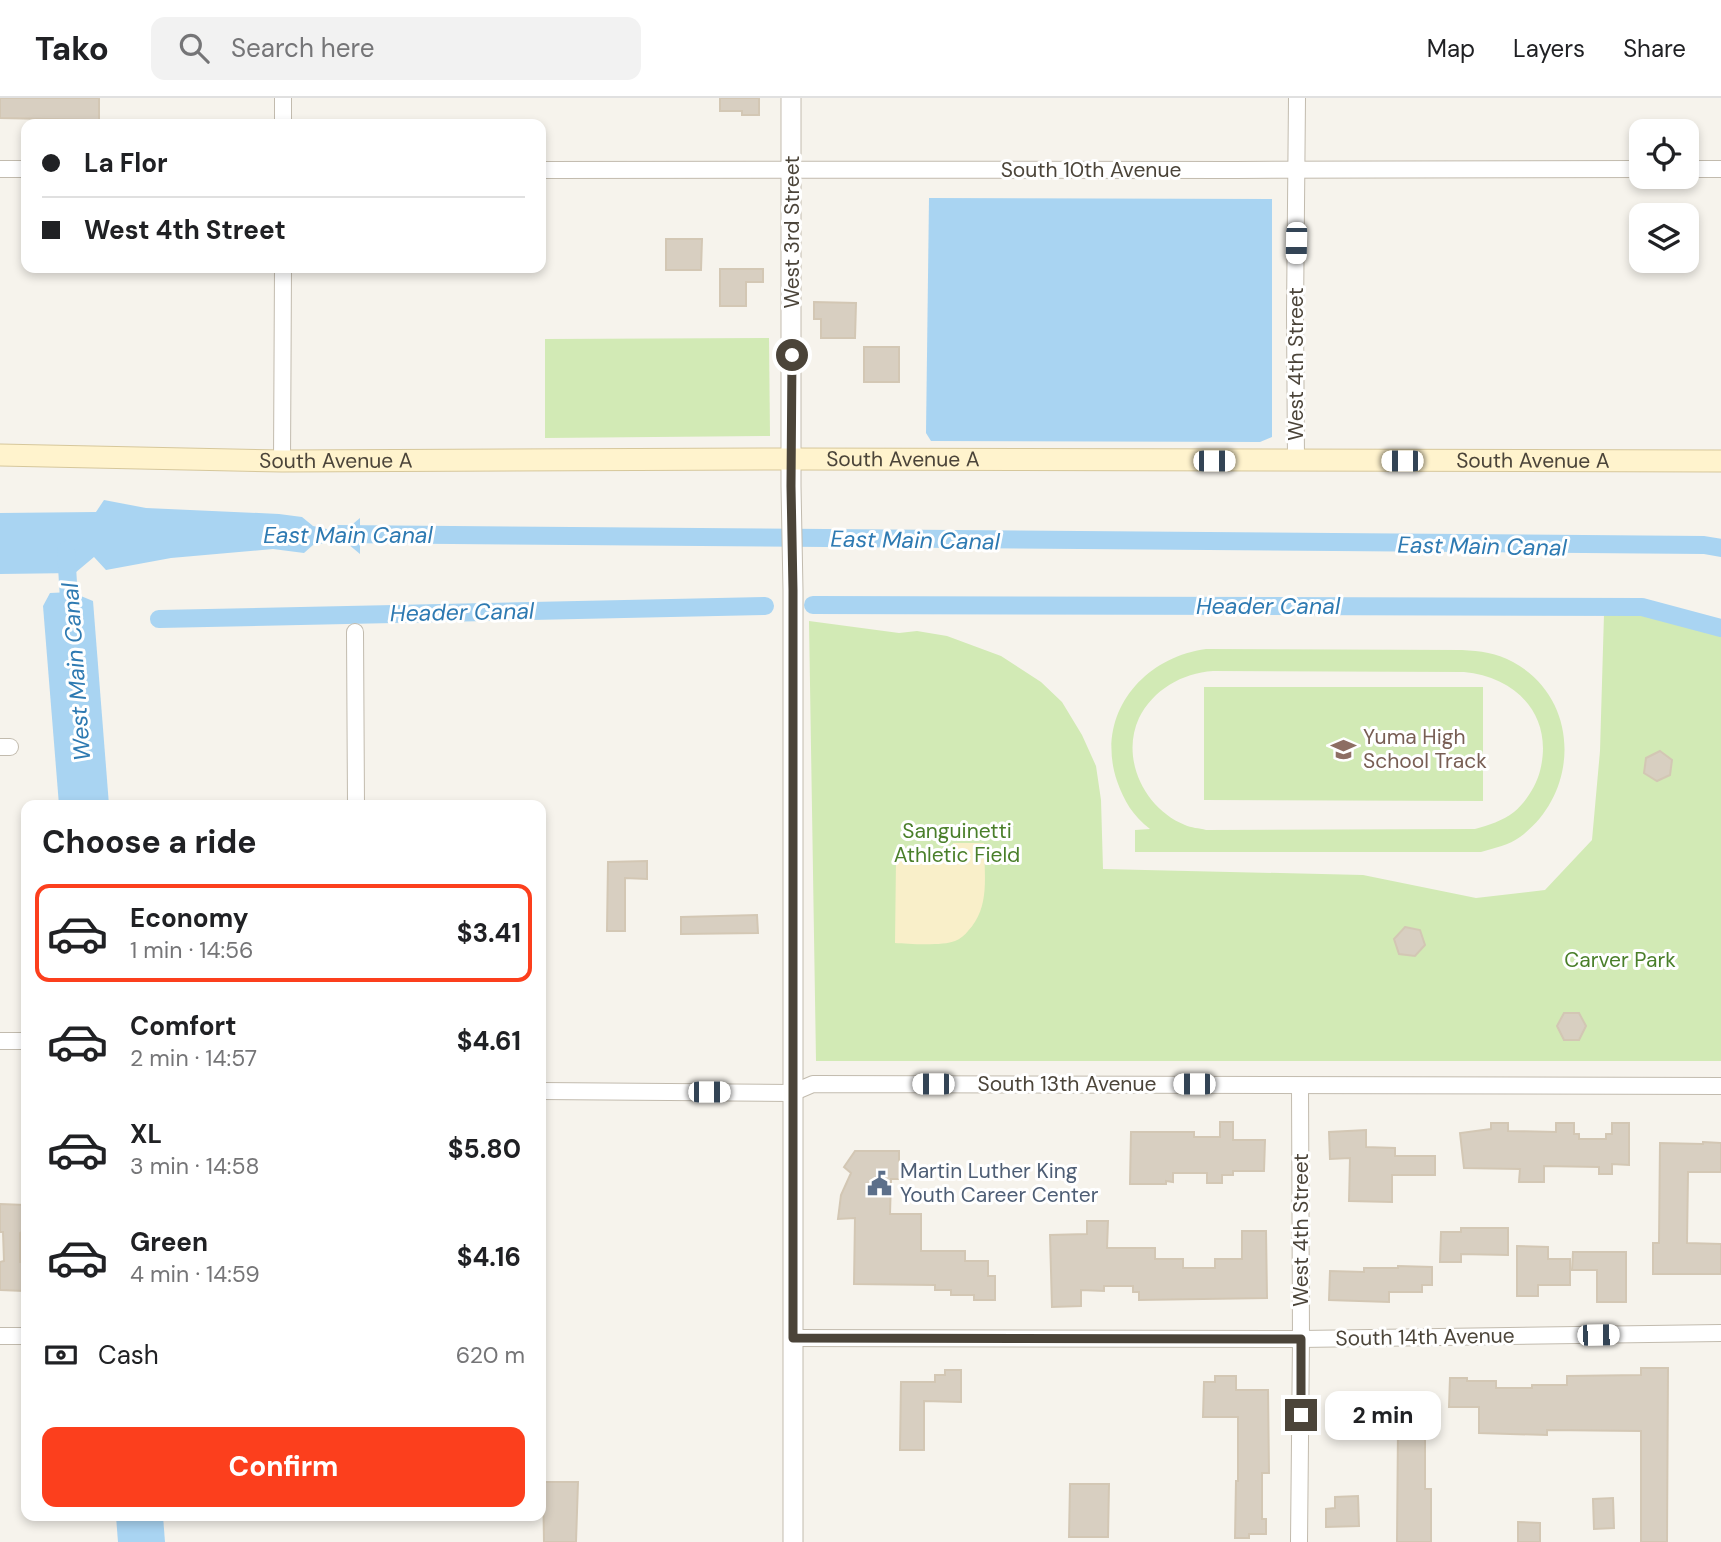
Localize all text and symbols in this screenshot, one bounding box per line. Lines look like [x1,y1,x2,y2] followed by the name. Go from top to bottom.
[151,17,641,80] search box
[35,27,109,70] text: Tako
[175,29,213,67] icon: search
[231,31,374,65] text: Search here
[1427,33,1475,64] text: Map
[1513,33,1585,64] text: Layers
[1623,33,1686,64] text: Share
[1629,119,1699,273] map controls
[1629,119,1699,189] button: locate
[84,146,168,180] text: La Flor
[778,155,806,309] street label: West 3rd Street
[1001,156,1181,184] street label: South 10th Avenue
[1629,203,1699,273] button: layers
[84,213,286,247] text: West 4th Street
[1286,222,1307,264] car
[1282,287,1310,441] street label: West 4th Street
[776,339,808,371] route start
[826,445,980,473] street label: South Avenue A
[259,446,413,475] street label: South Avenue A
[1456,446,1610,475] street label: South Avenue A
[1194,451,1236,472] car
[1382,451,1424,472] car
[263,520,434,550] water label: East Main Canal
[830,524,1001,556] water label: East Main Canal
[1397,530,1568,562] water label: East Main Canal
[55,581,97,762] water label: West Main Canal
[1196,591,1341,621] water label: Header Canal
[390,596,535,628] water label: Header Canal
[1363,723,1487,775] place label: Yuma High School Track
[1329,735,1357,763] school or university icon: Yuma High School Track
[894,817,1020,869] park label: Sanguinetti Athletic Field
[42,821,257,863] text: Choose a ride
[130,901,248,935] text: Economy
[46,902,109,965] icon: car
[457,916,521,950] text: $3.41
[130,935,254,965] text: 1 min · 14:56
[1564,946,1676,974] park label: Carver Park
[130,1009,236,1043] text: Comfort
[46,1010,109,1073] icon: car
[457,1024,521,1058] text: $4.61
[130,1043,257,1073] text: 2 min · 14:57
[978,1070,1156,1098] street label: South 13th Avenue
[913,1074,955,1095] car
[1174,1074,1216,1095] car
[689,1082,731,1103] car
[130,1117,162,1151] text: XL
[46,1118,109,1181] icon: car
[448,1132,521,1166] text: $5.80
[130,1151,260,1181] text: 3 min · 14:58
[1287,1153,1315,1307] street label: West 4th Street
[900,1157,1099,1209] place label: Martin Luther King Youth Career Center
[866,1169,894,1197] public building icon: Martin Luther King Youth Career Center
[130,1225,208,1259] text: Green
[46,1226,109,1289] icon: car
[457,1240,521,1274] text: $4.16
[130,1259,260,1289] text: 4 min · 14:59
[1335,1321,1515,1353] street label: South 14th Avenue
[1577,1324,1620,1346] car
[42,1336,80,1374] icon: cash
[98,1338,159,1372] text: Cash
[456,1340,525,1370] text: 620 m
[1326,1390,1441,1440] callout: 2 min
[1285,1399,1317,1431] route end
[1353,1400,1413,1430] text: 2 min
[42,1427,525,1507] button: Confirm

